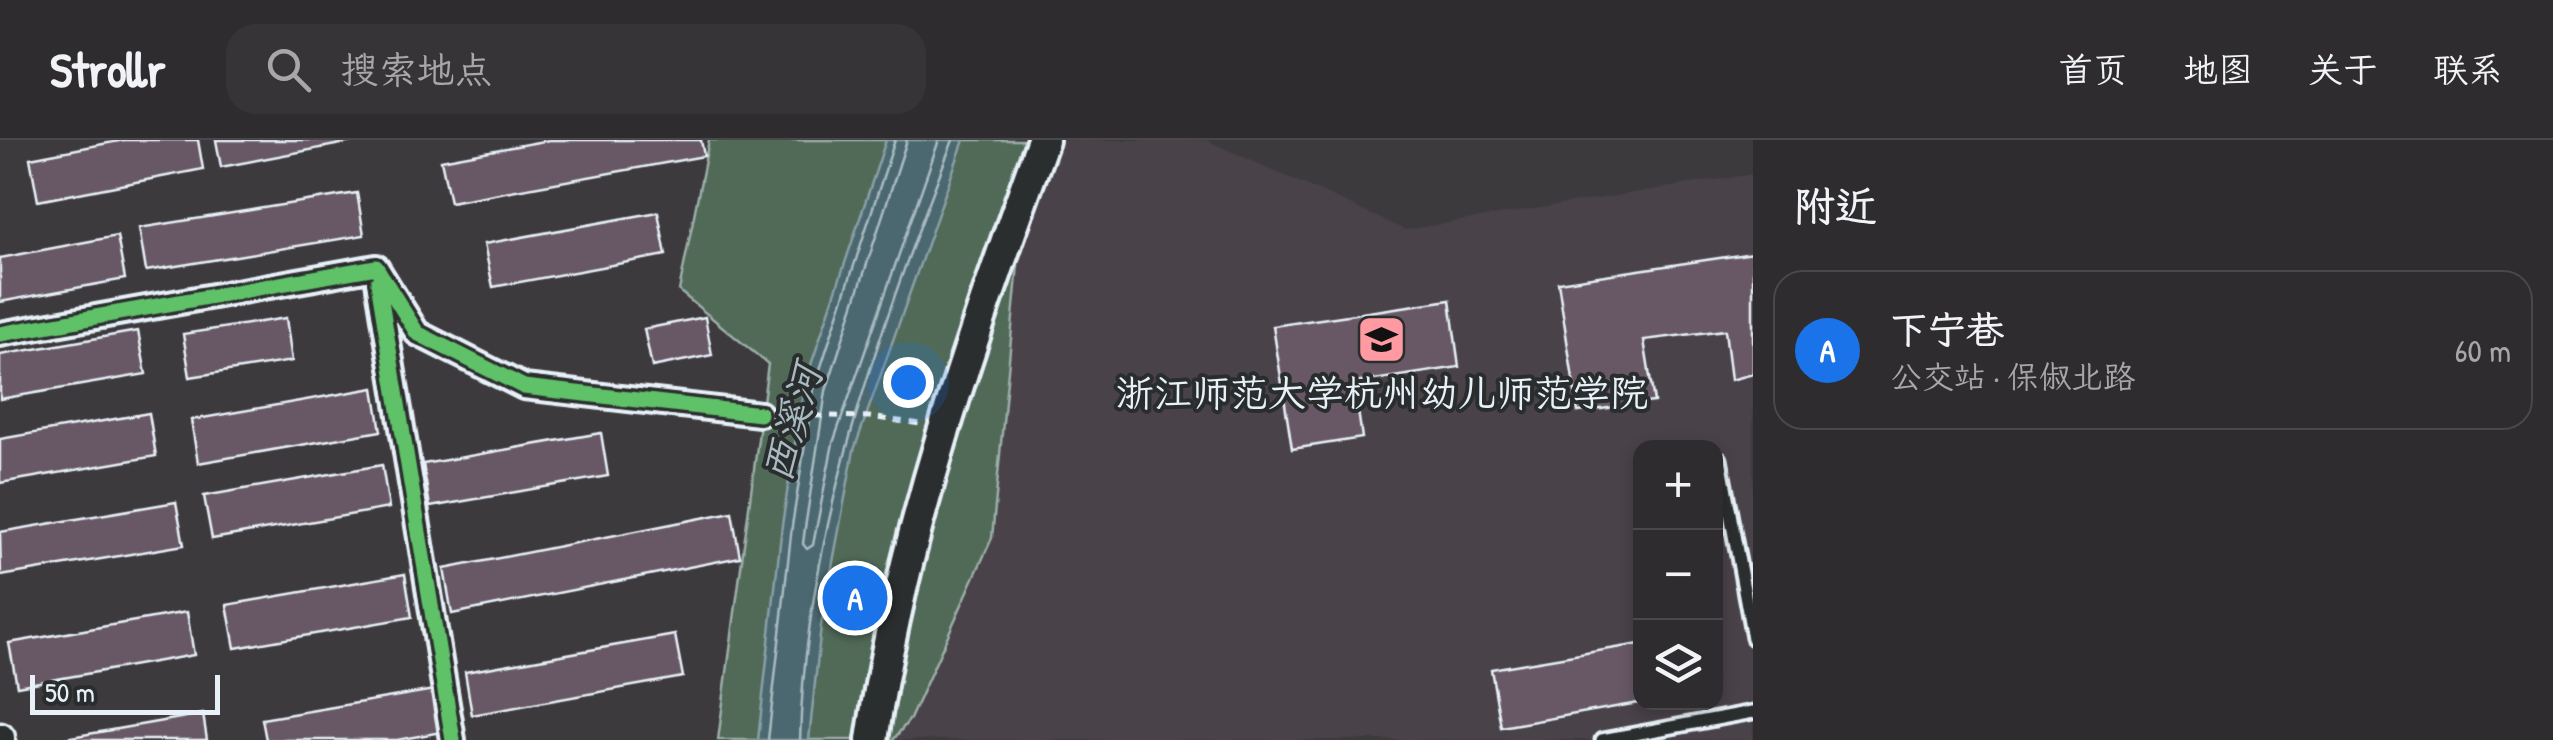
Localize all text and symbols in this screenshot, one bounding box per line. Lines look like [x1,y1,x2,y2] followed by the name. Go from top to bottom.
[226,24,926,114] search box
[50,37,166,102] text: Strollr
[261,42,316,97] icon: search
[341,43,493,95] text: 搜索地点
[2058,46,2128,93] text: 首页
[2183,46,2253,93] text: 地图
[2308,46,2378,93] text: 关于
[2433,46,2503,93] text: 联系
[1793,177,1877,234] text: 附近
[1890,303,2004,355] text: 下宁巷
[1356,313,1408,365] school or university icon: 浙江师范大学杭州幼儿师范学院
[1820,329,1835,372] text: A
[2455,329,2511,372] text: 60 m
[749,352,835,488] water label: 西溪河
[1890,355,2135,398] text: 公交站 · 保俶北路
[883,357,934,408] your location
[1116,366,1648,418] place label: 浙江师范大学杭州幼儿师范学院
[1633,440,1723,710] map controls
[1633,440,1723,530] button: +
[1633,530,1723,620] button: −
[822,560,888,636] pin: A
[1633,620,1723,710] button: layers
[30,670,220,714] scale bar
[45,673,95,711] text: 50 m

